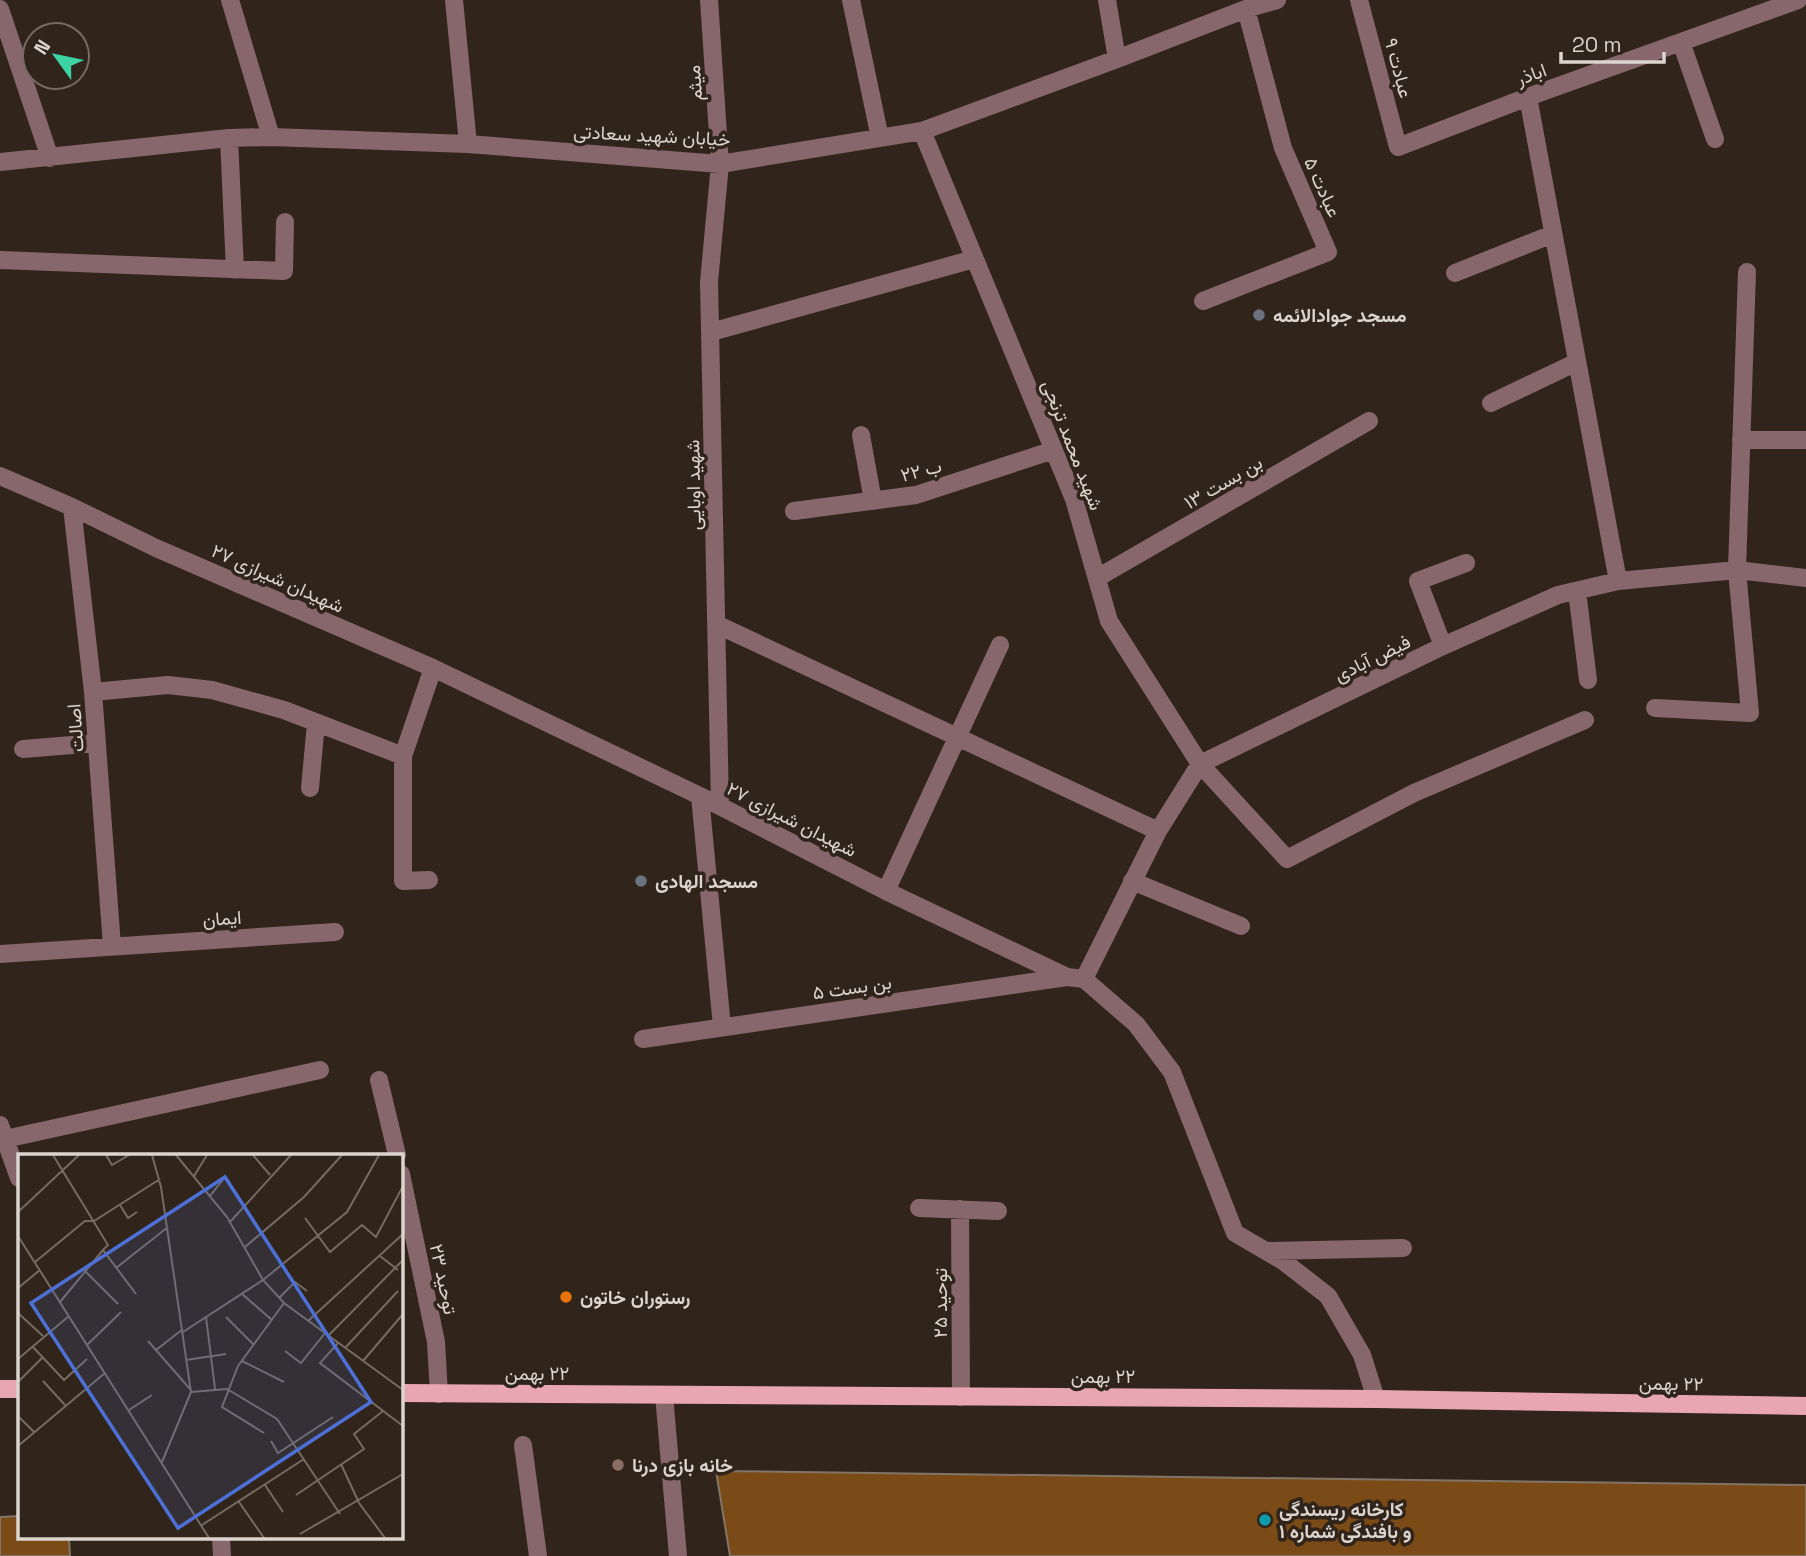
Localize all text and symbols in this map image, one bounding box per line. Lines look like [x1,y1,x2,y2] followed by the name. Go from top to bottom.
[21,21,91,91] north arrow
[1561,21,1664,65] scale bar
[1572,31,1622,58] text: 20 m
[28,35,56,59] text: N
[1379,35,1419,101] street label: عبادت ۹
[1512,57,1550,92] street label: اباذر
[681,64,708,102] street label: میثم
[573,119,731,152] street label: خیابان شهید سعادتی
[1298,153,1347,221] street label: عبادت ۵
[1273,303,1406,328] place label: مسجد جوادالائمه
[1251,307,1267,323] marker: مسجد جوادالائمه
[1036,376,1109,514] street label: شهید محمد ترنجی
[680,439,707,531] street label: شهید اوبایی
[1180,450,1267,515] street label: بن بست ۱۳
[898,453,944,488] street label: ب ۲۲
[208,538,348,619] street label: شهیدان شیرازی ۲۷
[1330,629,1415,688] street label: فیض آبادی
[61,703,90,753] street label: اصالت
[723,776,861,863] street label: شهیدان شیرازی ۲۷
[655,869,758,894] place label: مسجد الهادی
[633,873,649,889] marker: مسجد الهادی
[202,905,242,932] street label: ایمان
[811,970,893,1005] street label: بن بست ۵
[18,1154,402,1538] inset map
[424,1242,463,1317] street label: توحید ۲۳
[928,1268,953,1338] street label: توحید ۲۵
[580,1285,691,1310] place label: رستوران خاتون
[558,1289,574,1305] marker: رستوران خاتون
[505,1361,569,1386] street label: ٢٢ بهمن
[1071,1364,1135,1389] street label: ٢٢ بهمن
[1639,1370,1703,1397] street label: ٢٢ بهمن
[632,1453,733,1478] place label: خانه بازی درنا
[610,1457,626,1473] marker: خانه بازی درنا
[1279,1497,1412,1544] place label: کارخانه ریسندگی و بافندگی شماره ۱
[1257,1512,1273,1528] marker: کارخانه ریسندگی و بافندگی شماره ۱

